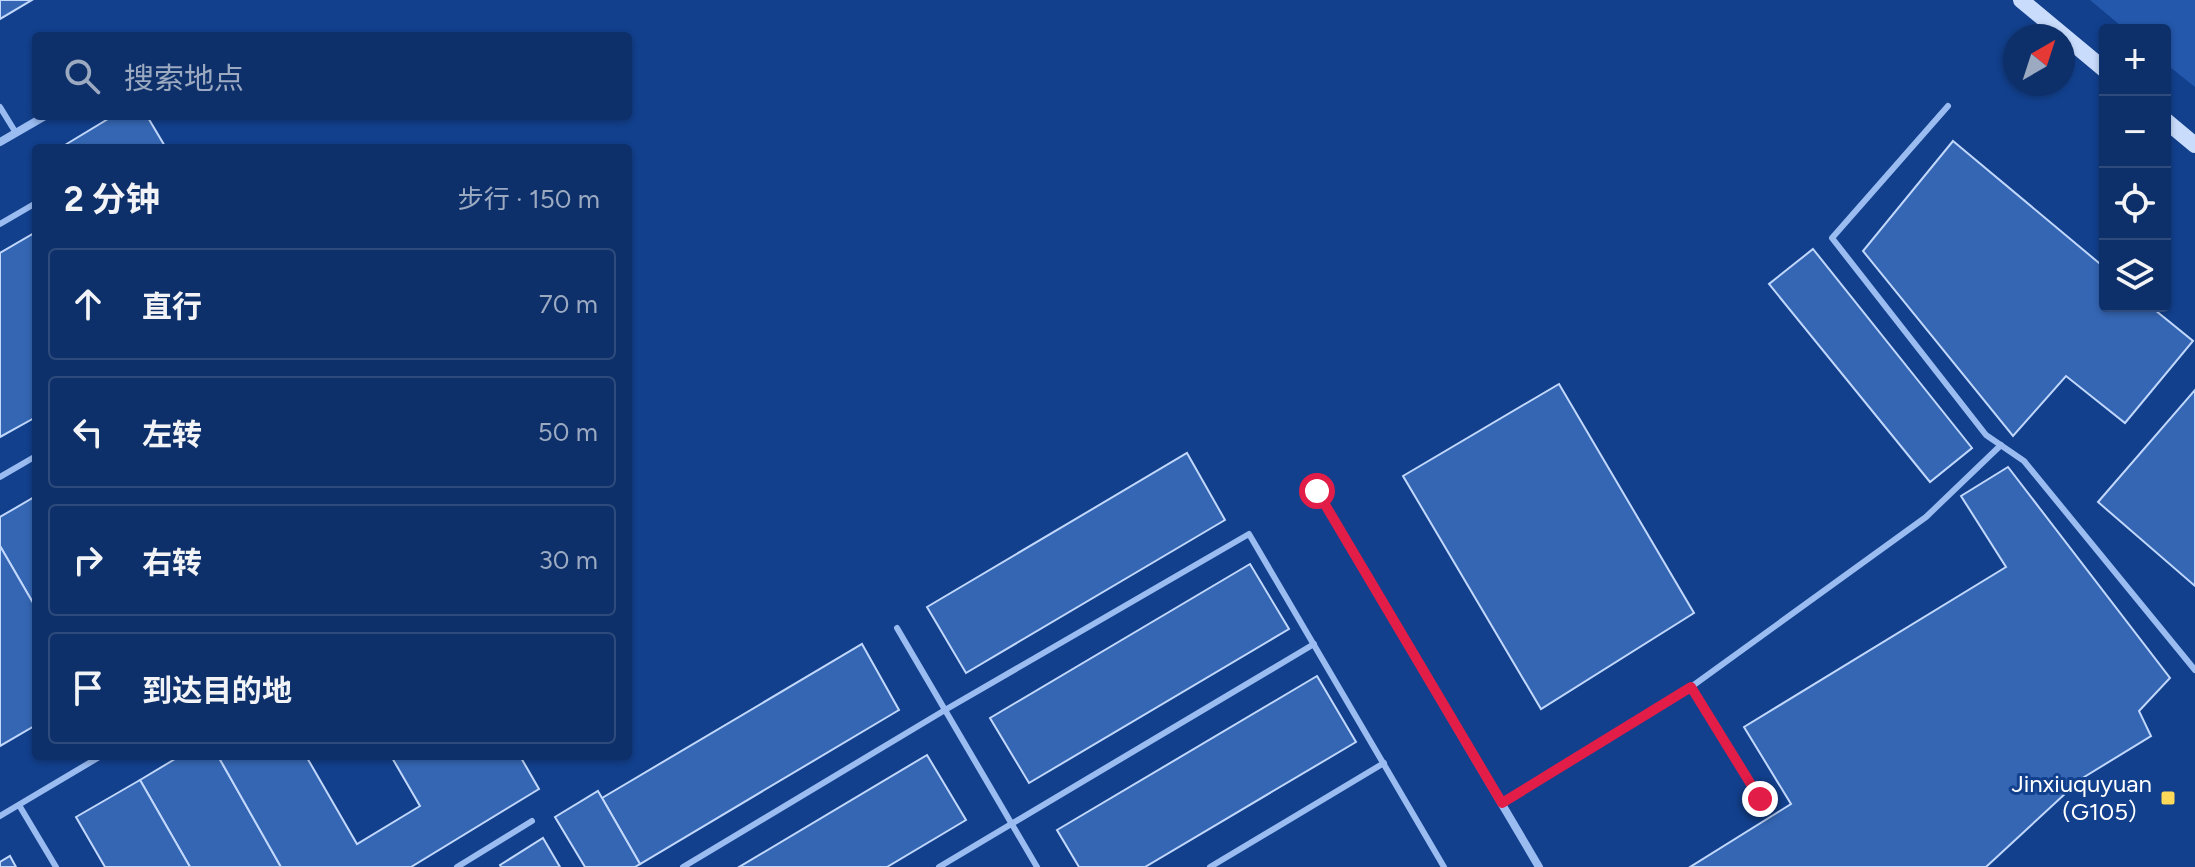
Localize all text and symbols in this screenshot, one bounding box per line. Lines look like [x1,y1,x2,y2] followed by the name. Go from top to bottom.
[2003,24,2075,96] north arrow
[2099,24,2171,312] map controls
[2099,24,2171,96] button: +
[32,32,632,120] search box
[60,54,104,98] icon: search
[124,60,244,97] text: 搜索地点
[2099,96,2171,168] button: −
[2099,168,2171,240] button: locate
[64,179,160,220] text: 2 分钟
[458,183,600,215] text: 步行 · 150 m
[2099,240,2171,312] button: layers
[66,282,110,326] icon: ahead
[142,288,202,325] text: 直行
[539,288,598,320] text: 70 m
[66,410,110,454] icon: left
[142,416,202,453] text: 左转
[538,416,598,448] text: 50 m
[1299,473,1335,509] route start
[66,538,110,582] icon: right
[142,544,202,581] text: 右转
[539,544,598,576] text: 30 m
[66,666,110,710] icon: arrive
[142,672,292,709] text: 到达目的地
[2011,769,2152,826] place label: Jinxiuquyuan (G105）
[1742,781,1778,817] route end
[2159,789,2177,807] marker: Jinxiuquyuan (G105）

